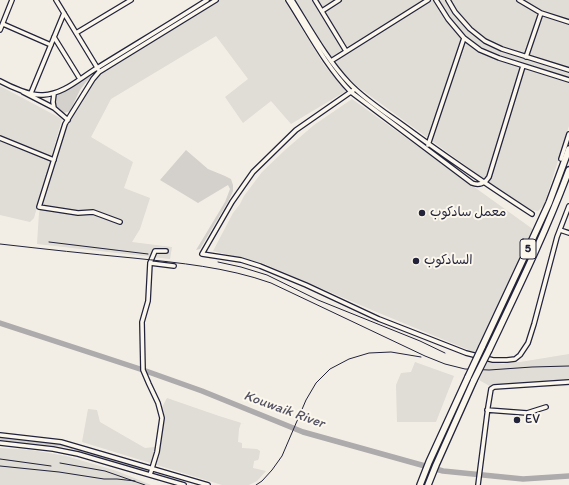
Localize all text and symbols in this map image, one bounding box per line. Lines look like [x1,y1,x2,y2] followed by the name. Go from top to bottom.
[430,205,506,221] place label: معمل سادكوب
[417,208,427,218] marker: معمل سادكوب
[520,239,536,259] road number: 5
[424,253,473,269] place label: السادكوب
[411,256,421,266] marker: السادكوب
[241,388,327,432] water label: Kouwaik River
[525,412,540,428] place label: EV
[512,415,522,425] marker: EV

